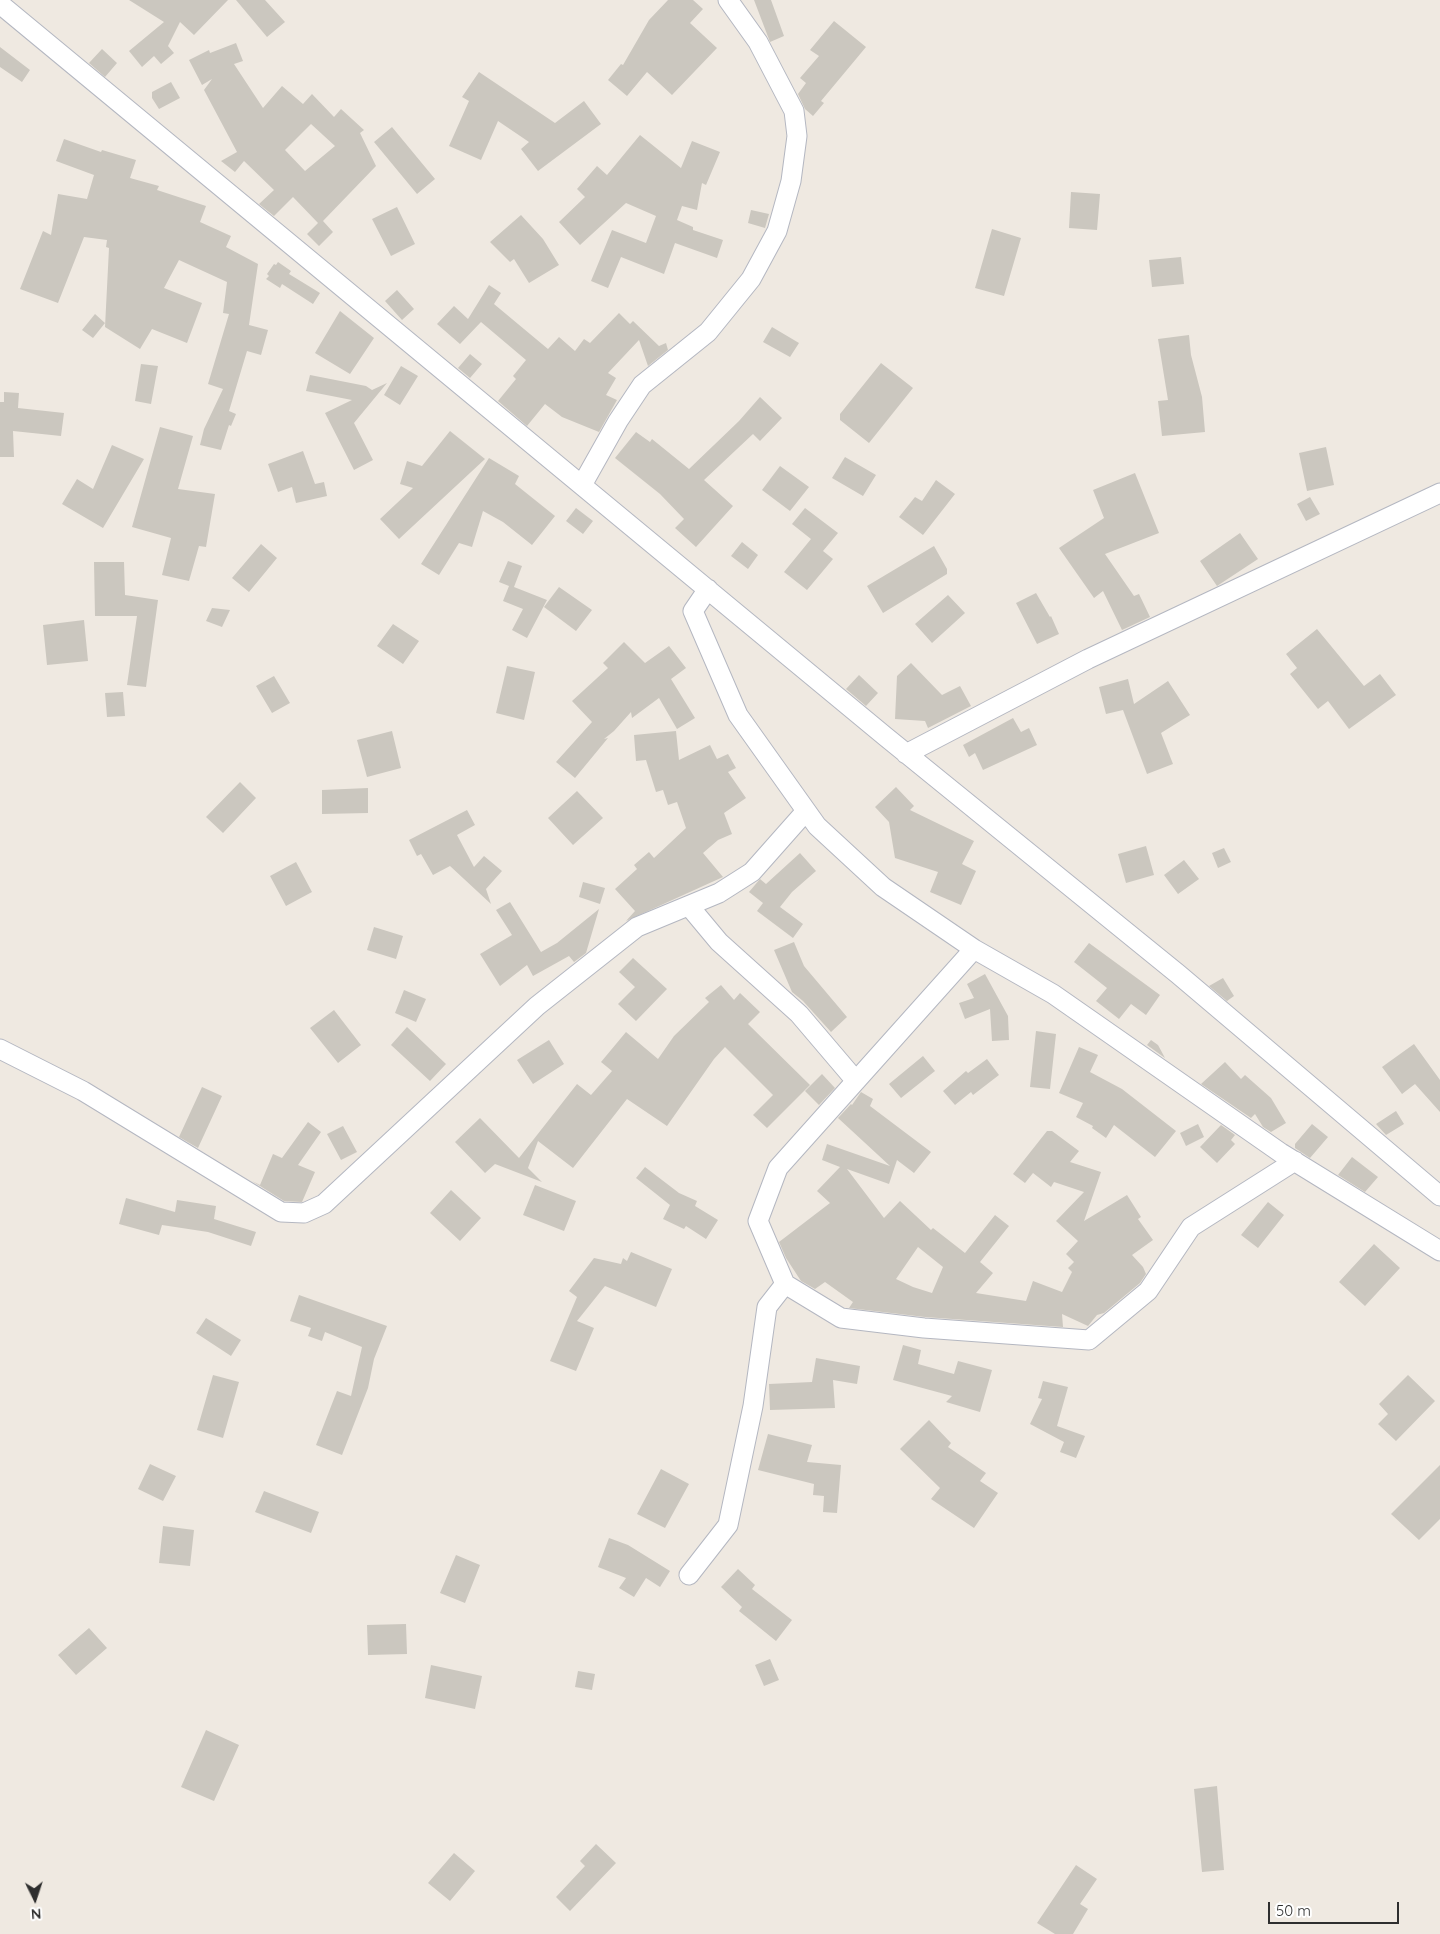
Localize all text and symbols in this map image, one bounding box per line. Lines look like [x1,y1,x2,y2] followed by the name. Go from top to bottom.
[10,1874,60,1924] north arrow
[1270,1892,1401,1924] scale bar
[1276,1901,1311,1920] text: 50 m
[30,1905,42,1923] text: N

